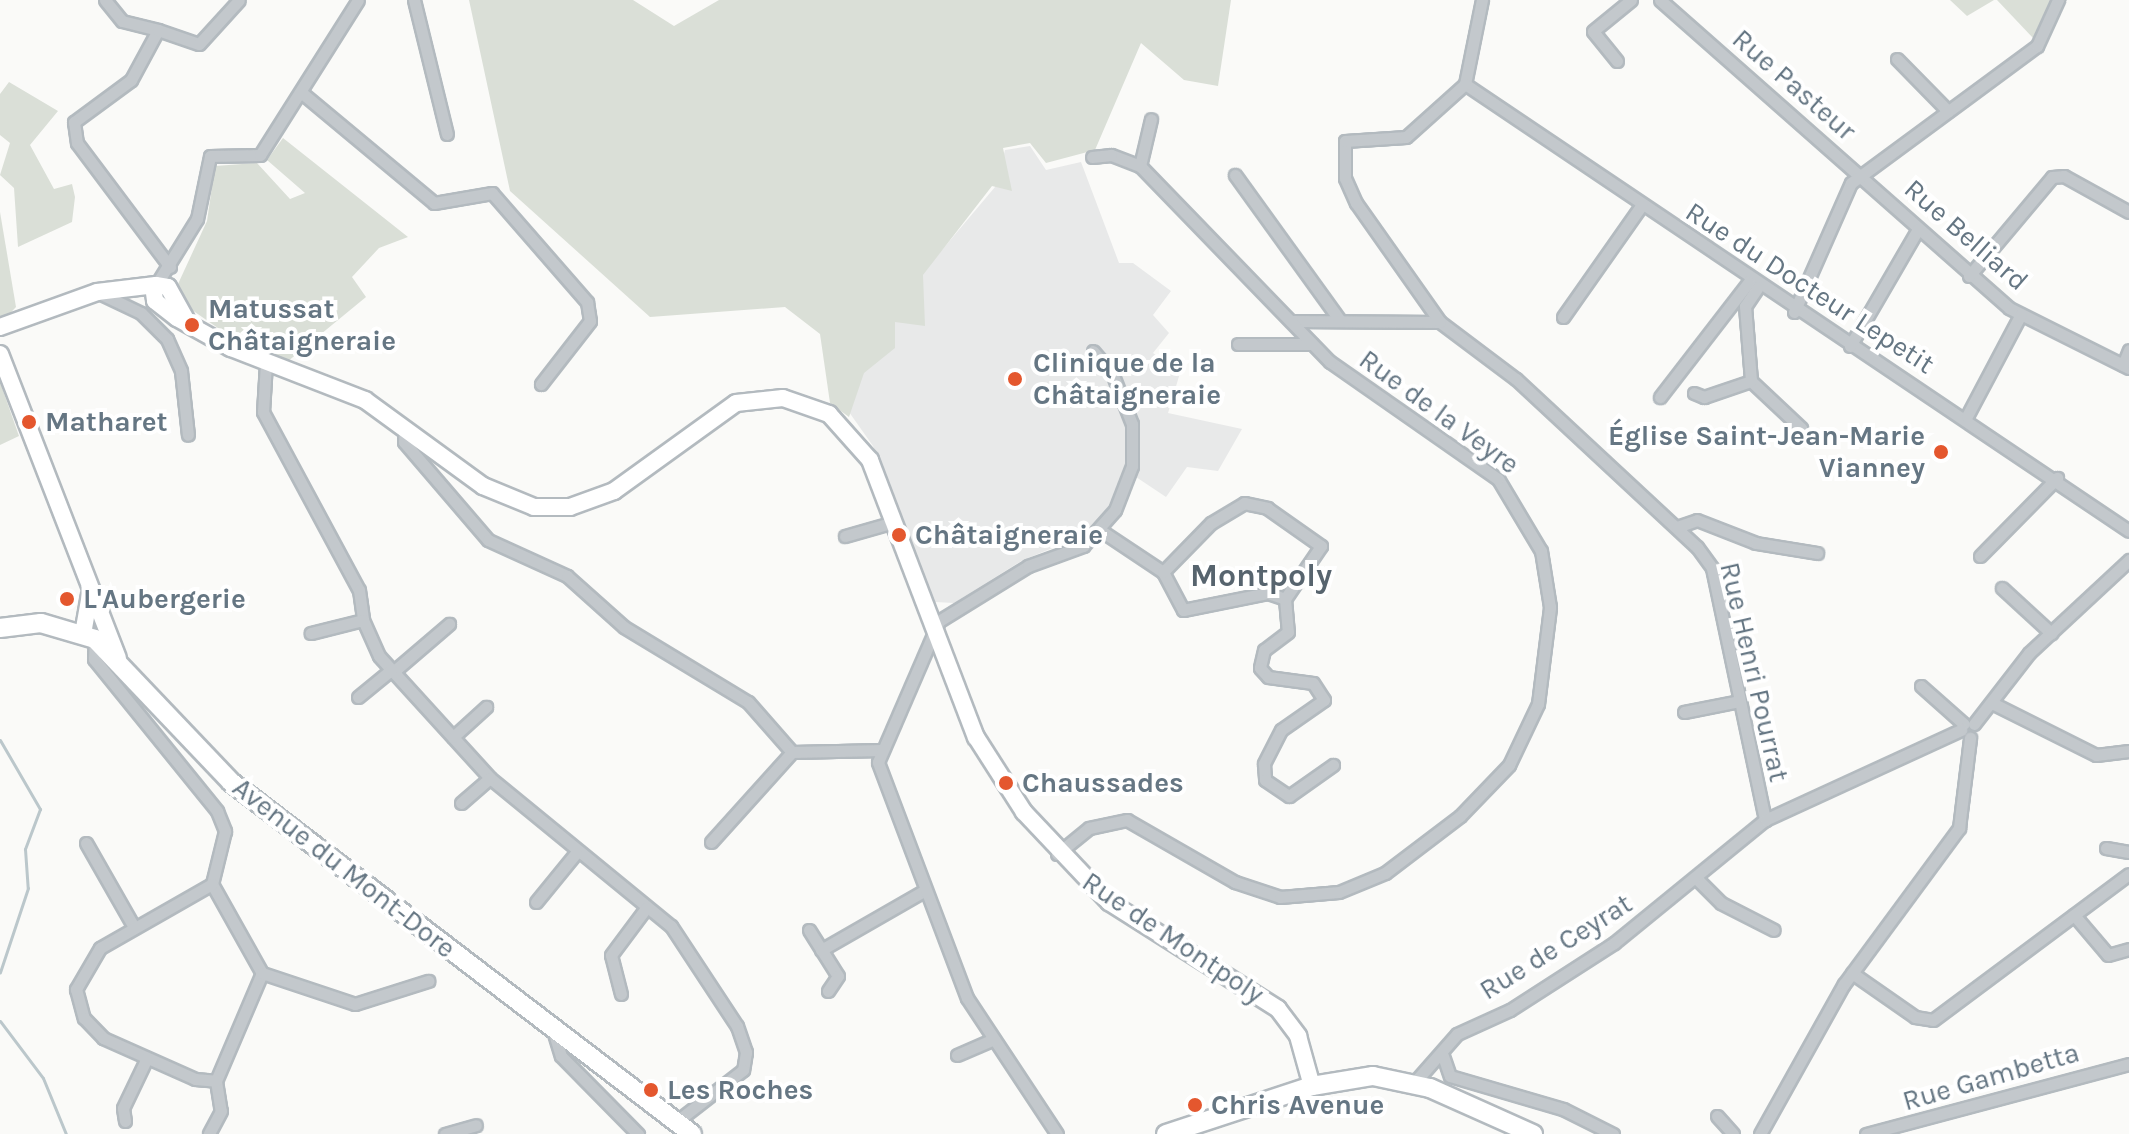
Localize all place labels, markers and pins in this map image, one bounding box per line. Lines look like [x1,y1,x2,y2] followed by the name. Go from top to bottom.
[208,292,396,358] place label: Matussat Châtaigneraie
[183,316,201,334] marker: Matussat Châtaigneraie
[1033,346,1221,412] place label: Clinique de la Châtaigneraie
[1004,368,1026,390] marker: Clinique de la Châtaigneraie
[45,405,168,439] place label: Matharet
[20,413,38,431] marker: Matharet
[1608,419,1925,485] place label: Église Saint-Jean-Marie Vianney
[1932,443,1950,461] marker: Église Saint-Jean-Marie Vianney
[915,518,1103,552] place label: Châtaigneraie
[890,526,908,544] marker: Châtaigneraie
[83,582,246,616] place label: L'Aubergerie
[58,590,76,608] marker: L'Aubergerie
[1022,766,1184,800] place label: Chaussades
[997,774,1015,792] marker: Chaussades
[667,1073,813,1107] place label: Les Roches
[642,1081,660,1099] marker: Les Roches
[1211,1088,1384,1122] place label: Chris Avenue
[1186,1096,1204,1114] marker: Chris Avenue

